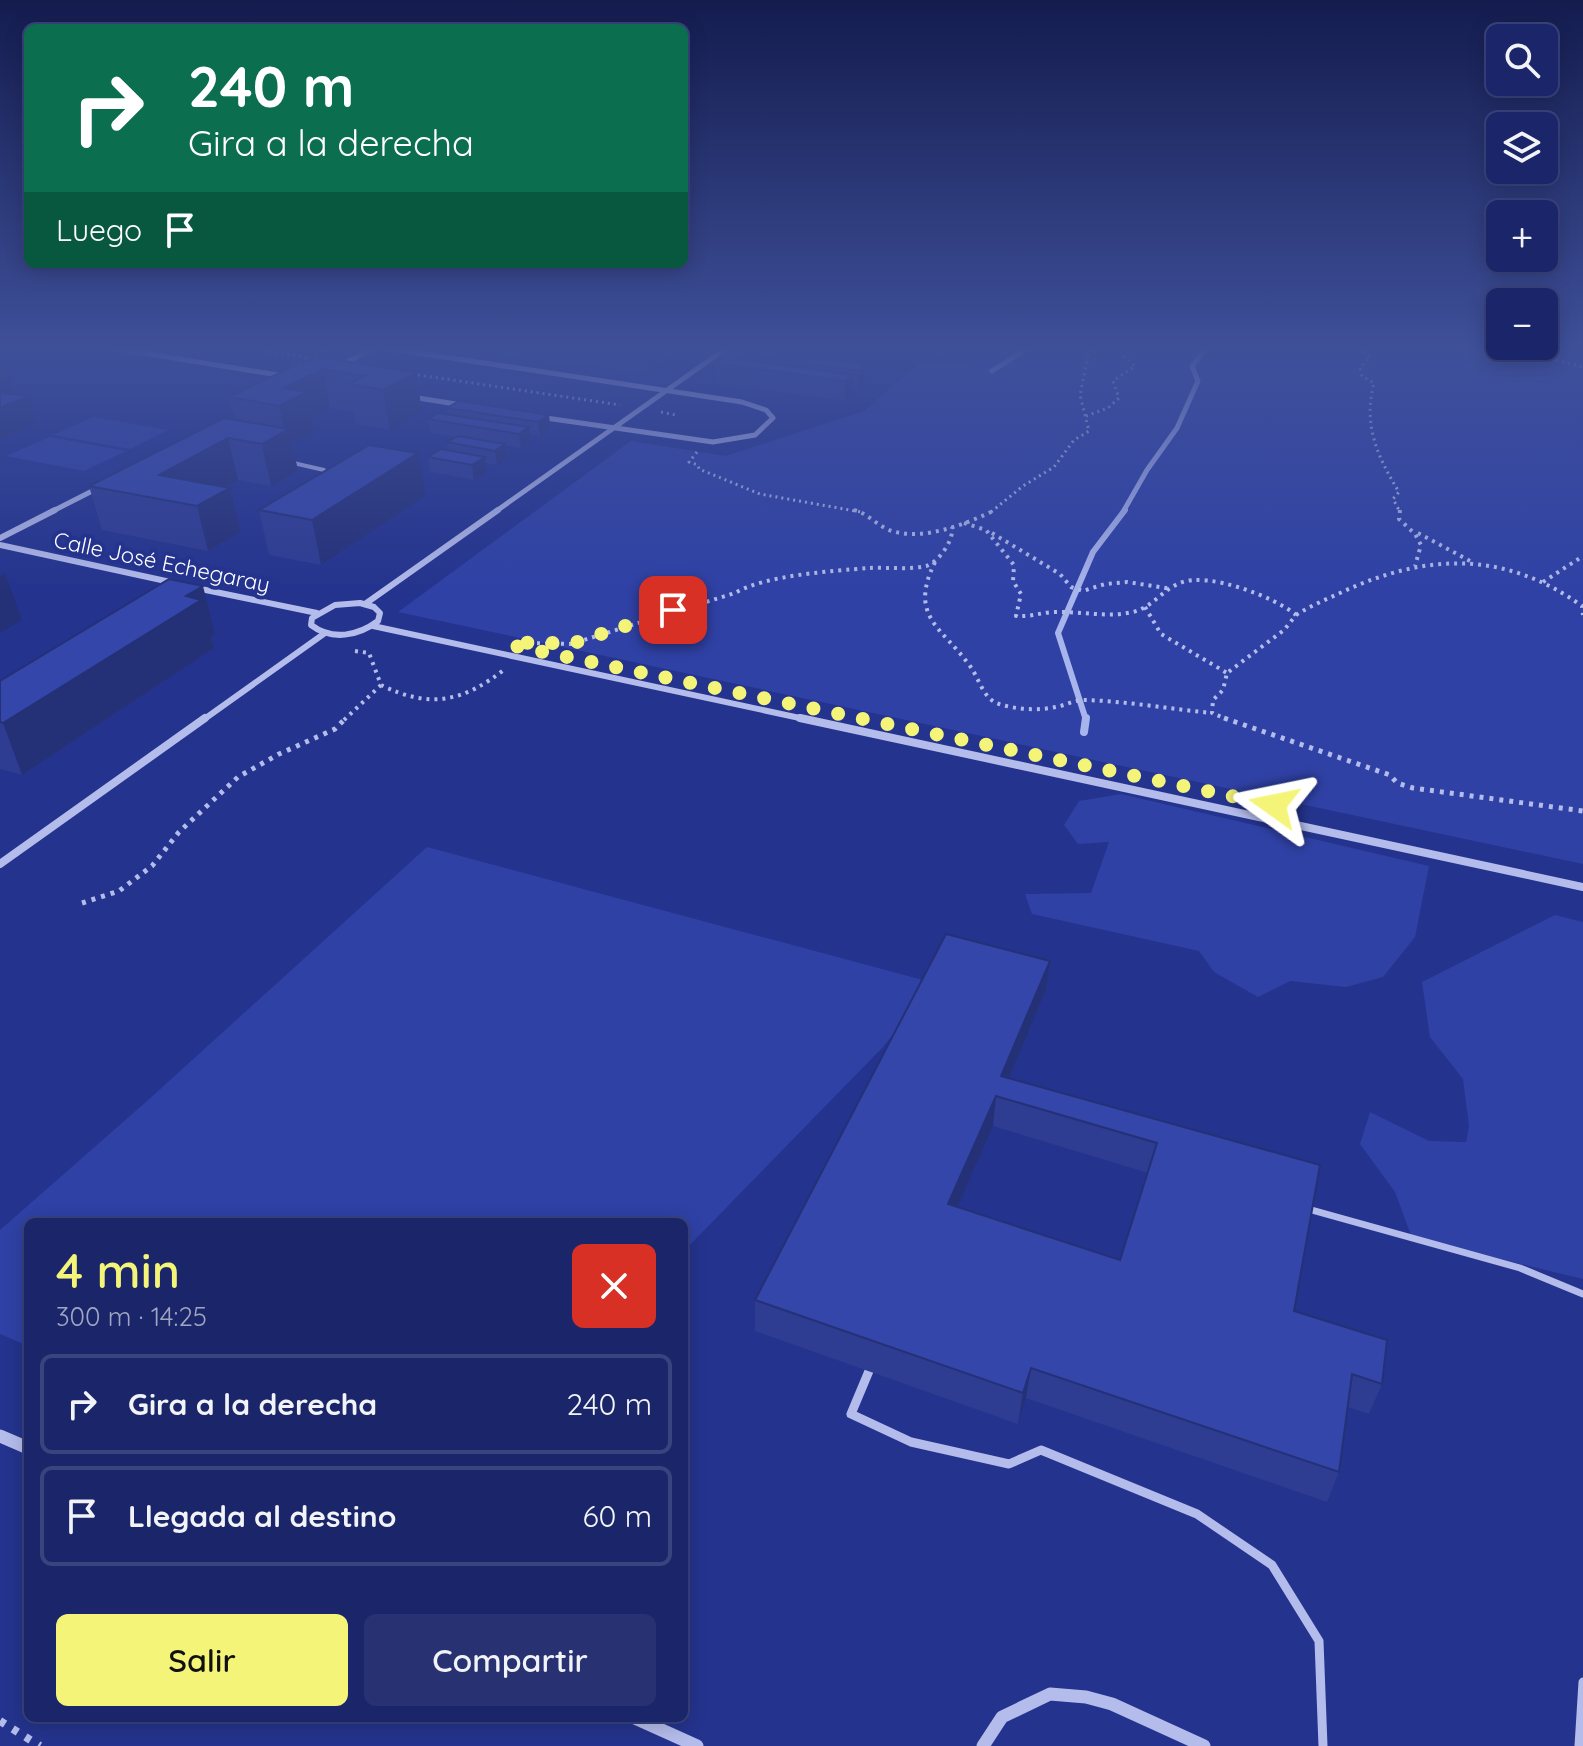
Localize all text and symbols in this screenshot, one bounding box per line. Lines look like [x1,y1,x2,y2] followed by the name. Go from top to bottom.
[1486,24,1558,360] map controls
[1486,24,1558,96] button: search
[188,51,355,121] text: 240 m
[56,56,160,160] icon: right
[1486,112,1558,184] button: layers
[188,120,474,165] text: Gira a la derecha
[1486,200,1558,272] button: +
[158,208,202,252] icon: arrive
[56,211,142,249] text: Luego
[1486,288,1558,360] button: −
[51,525,273,599] street label: Calle José Echegaray
[639,576,707,644] pin
[651,588,695,632] icon: arrive
[1232,763,1316,847] position arrow
[56,1240,180,1300] text: 4 min
[572,1244,656,1328] button: close
[56,1300,207,1333] text: 300 m · 14:25
[60,1382,104,1426] icon: right
[128,1385,377,1423] text: Gira a la derecha
[567,1385,652,1423] text: 240 m
[60,1494,104,1538] icon: arrive
[128,1497,396,1535] text: Llegada al destino
[582,1497,652,1535] text: 60 m
[56,1614,348,1706] button: Salir
[364,1614,656,1706] button: Compartir

